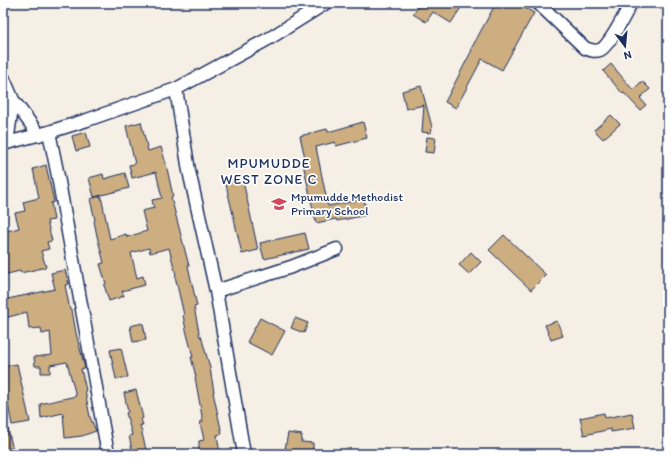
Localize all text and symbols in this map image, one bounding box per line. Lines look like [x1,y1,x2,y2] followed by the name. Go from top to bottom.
[605,26,645,66] north arrow
[622,48,633,62] text: N
[221,155,317,188] district label: MPUMUDDE WEST ZONE C
[291,190,403,218] place label: Mpumudde Methodist Primary School
[270,195,288,213] school or university icon: Mpumudde Methodist Primary School

